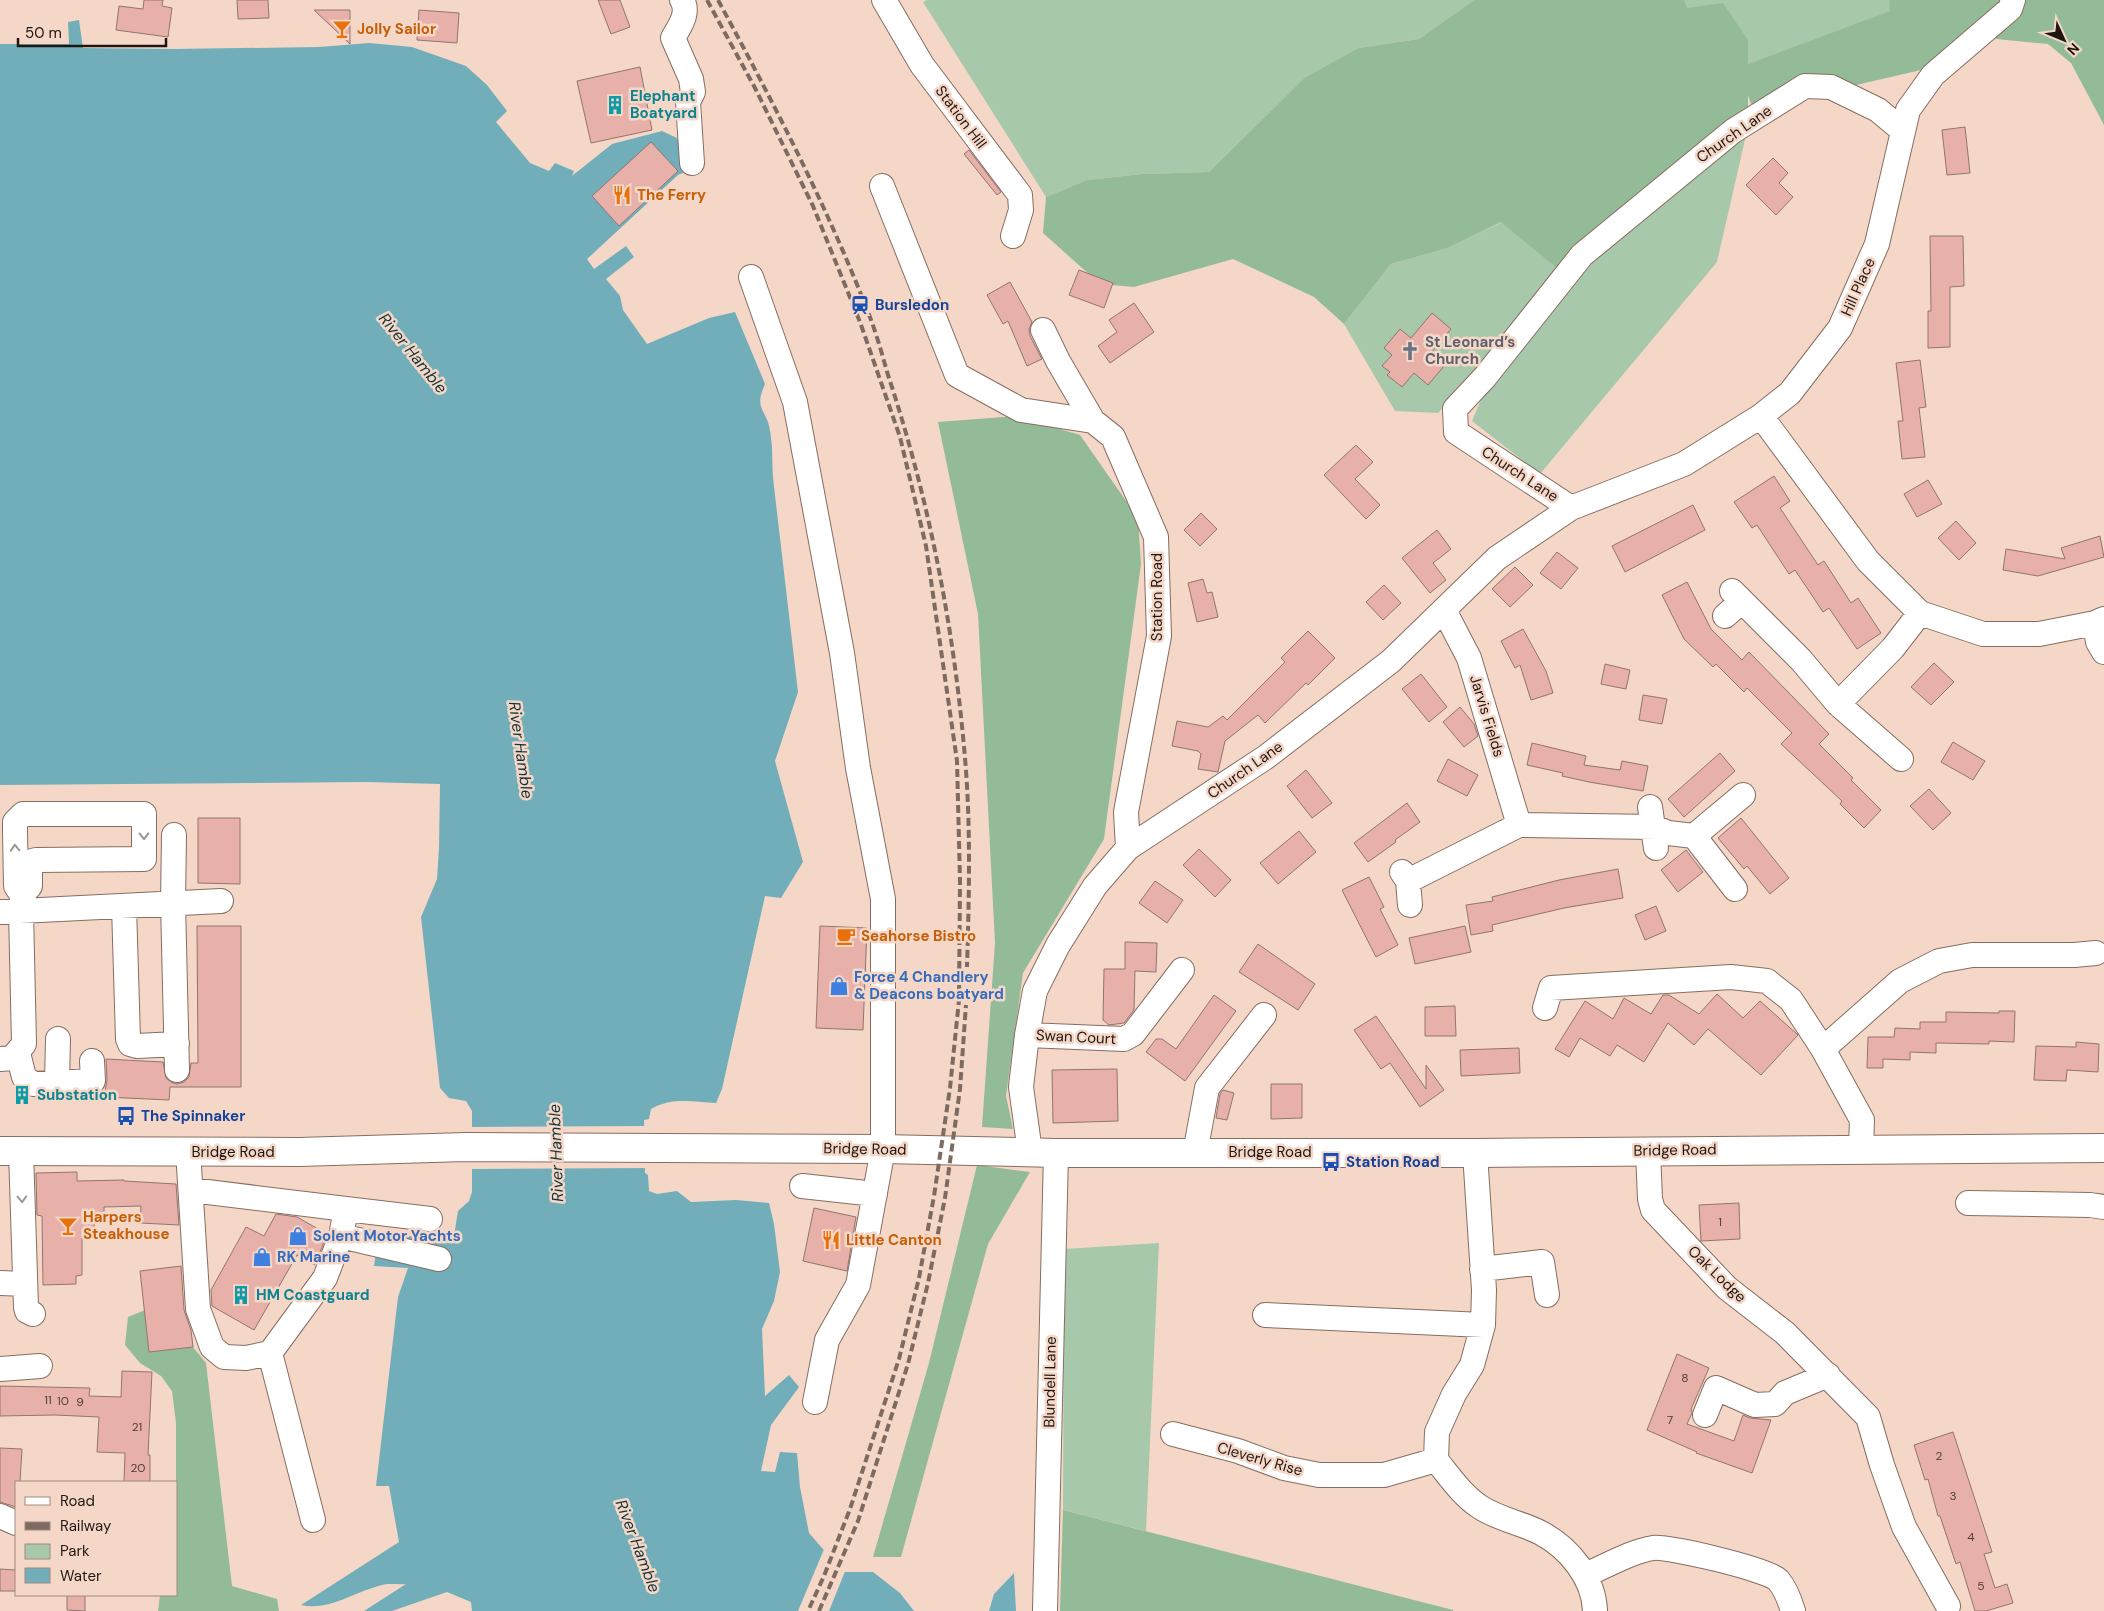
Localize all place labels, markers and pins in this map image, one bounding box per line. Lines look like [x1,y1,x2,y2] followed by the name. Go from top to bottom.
[331,18,353,40] bar icon: Jolly Sailor
[357,19,436,39] place label: Jolly Sailor
[630,86,697,123] place label: Elephant Boatyard
[604,94,626,116] building icon: Elephant Boatyard
[611,184,633,206] restaurant icon: The Ferry
[637,185,706,205] place label: The Ferry
[849,294,871,316] station icon: Bursledon
[875,295,949,315] place label: Bursledon
[1425,332,1515,369] place label: St Leonard’s Church
[1399,340,1421,362] church icon: St Leonard’s Church
[835,925,857,947] cafe icon: Seahorse Bistro
[861,926,976,946] place label: Seahorse Bistro
[854,967,1004,1004] place label: Force 4 Chandlery & Deacons boatyard
[828,975,850,997] shop icon: Force 4 Chandlery & Deacons boatyard
[11,1084,33,1106] building icon: Substation
[37,1085,117,1105] place label: Substation
[115,1105,137,1127] bus stop icon: The Spinnaker
[141,1106,245,1126] place label: The Spinnaker
[1320,1151,1342,1173] bus stop icon: Station Road
[1346,1152,1440,1172] place label: Station Road
[83,1207,170,1244] place label: Harpers Steakhouse
[57,1215,79,1237] bar icon: Harpers Steakhouse
[287,1225,309,1247] shop icon: Solent Motor Yachts
[313,1226,461,1246] place label: Solent Motor Yachts
[820,1229,842,1251] restaurant icon: Little Canton
[846,1230,942,1250] place label: Little Canton
[251,1246,273,1268] shop icon: RK Marine
[277,1247,350,1267] place label: RK Marine
[230,1284,252,1306] building icon: HM Coastguard
[256,1285,370,1305] place label: HM Coastguard

